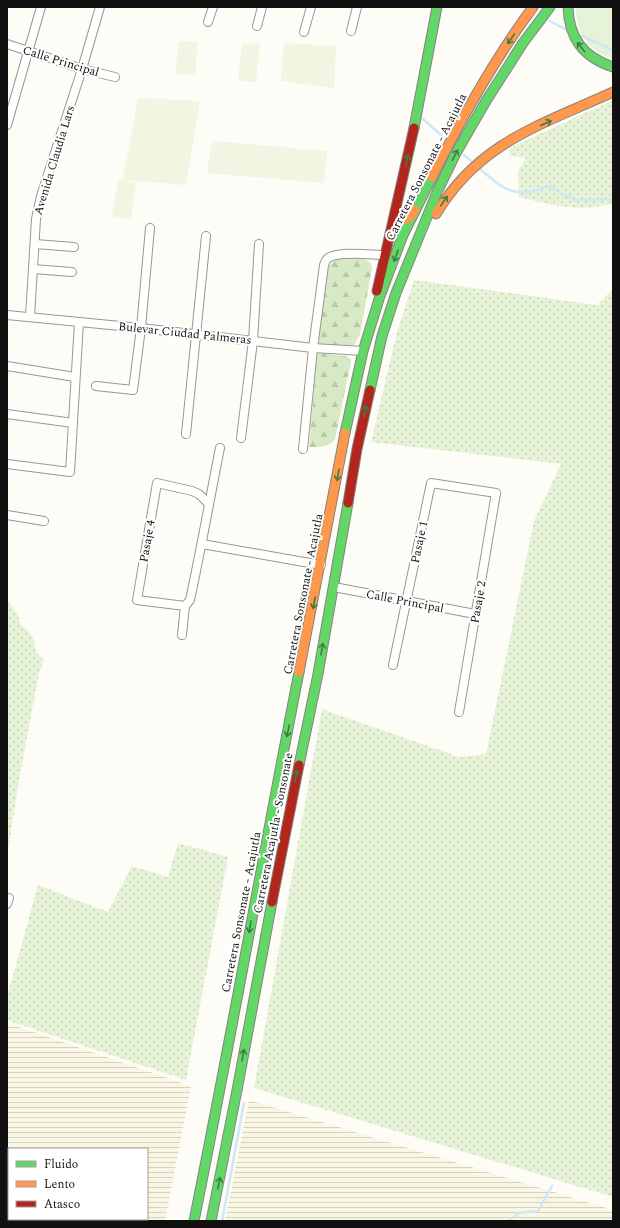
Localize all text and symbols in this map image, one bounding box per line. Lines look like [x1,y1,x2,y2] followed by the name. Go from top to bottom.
[506,33,515,44] one-way arrow
[20,41,101,82] street label: Calle Principal
[577,41,585,52] one-way arrow
[381,90,472,244] street label: Carretera Sonsonate - Acajutla
[29,103,80,217] street label: Avenida Claudia Lars
[540,118,552,126] one-way arrow
[452,149,459,161] one-way arrow
[404,154,412,167] one-way arrow
[440,195,449,206] one-way arrow
[391,249,399,261] one-way arrow
[117,317,252,350] street label: Bulevar Ciudad Palmeras
[362,405,370,418] one-way arrow
[333,468,341,481] one-way arrow
[279,512,328,676] street label: Carretera Sonsonate - Acajutla
[134,518,161,564] street label: Pasaje 4
[406,519,433,565] street label: Pasaje 1
[465,579,492,625] street label: Pasaje 2
[364,585,446,618] street label: Calle Principal
[309,596,317,609] one-way arrow
[319,643,327,656] one-way arrow
[284,724,292,737] one-way arrow
[249,751,298,915] street label: Carretera Acajutla - Sonsonate
[292,770,300,783] one-way arrow
[217,830,266,994] street label: Carretera Sonsonate - Acajutla
[245,920,253,933] one-way arrow
[239,1049,247,1062] one-way arrow
[8,1148,148,1220] legend
[44,1155,78,1174] text: Fluido
[44,1175,75,1194] text: Lento
[215,1177,223,1190] one-way arrow
[44,1195,80,1214] text: Atasco

